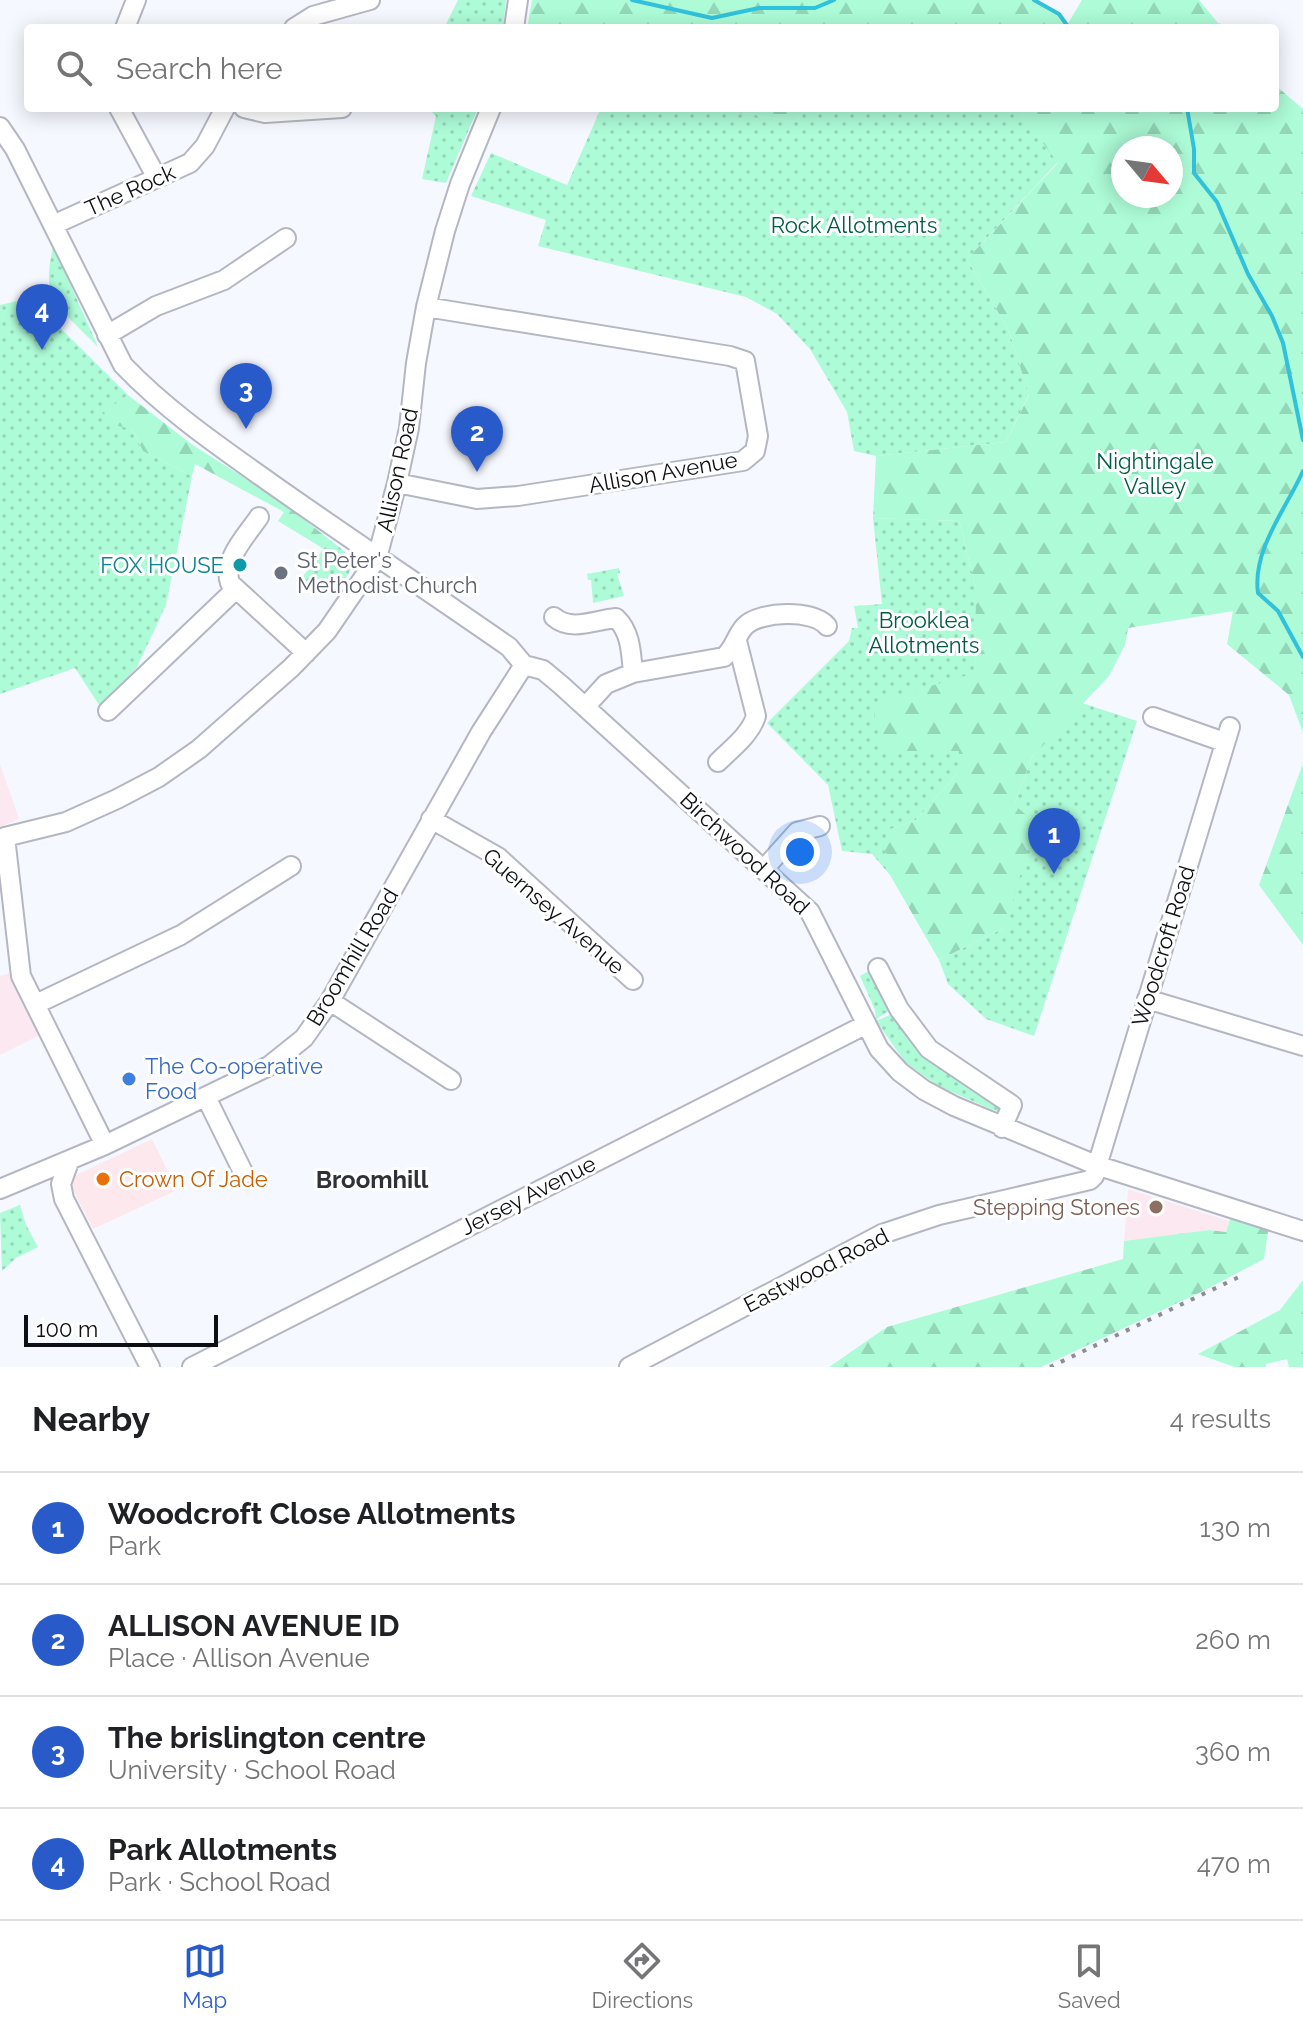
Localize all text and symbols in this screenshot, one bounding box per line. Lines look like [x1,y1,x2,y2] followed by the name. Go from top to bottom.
[24,24,1279,112] search box
[52,46,96,90] icon: search
[116,51,283,86] text: Search here
[1111,136,1183,208] north arrow
[81,159,179,221] street label: The Rock
[771,212,937,238] park label: Rock Allotments
[16,284,68,350] pin: 4
[220,363,272,429] pin: 3
[371,405,423,535] street label: Allison Road
[451,406,503,472] pin: 2
[587,446,739,498] street label: Allison Avenue
[1096,448,1214,499] park label: Nightingale Valley
[297,547,478,598] place label: St Peter's Methodist Church
[100,552,224,578] place label: FOX HOUSE
[231,556,249,574] marker: FOX HOUSE
[272,564,290,582] marker: St Peter's Methodist Church
[869,607,979,658] park label: Brooklea Allotments
[675,786,815,920] street label: Birchwood Road
[1028,808,1080,874] pin: 1
[780,832,820,872] your location
[478,842,630,980] street label: Guernsey Avenue
[1126,862,1200,1030] street label: Woodcroft Road
[301,884,403,1030] street label: Broomhill Road
[145,1053,323,1104] place label: The Co-operative Food
[120,1070,138,1088] marker: The Co-operative Food
[456,1150,600,1240] street label: Jersey Avenue
[316,1165,429,1194] district label: Broomhill
[119,1166,268,1192] place label: Crown Of Jade
[94,1170,112,1188] marker: Crown Of Jade
[973,1194,1140,1220] place label: Stepping Stones
[1147,1198,1165,1216] marker: Stepping Stones
[739,1222,893,1318] street label: Eastwood Road
[24,1311,218,1347] scale bar
[36,1316,98,1342] text: 100 m
[32,1399,150,1439] text: Nearby
[1170,1404,1271,1434] text: 4 results
[108,1496,516,1531] text: Woodcroft Close Allotments
[52,1513,64,1543] text: 1
[1200,1513,1271,1543] text: 130 m
[108,1531,161,1561] text: Park
[108,1608,399,1643] text: ALLISON AVENUE ID
[51,1625,65,1655] text: 2
[1195,1625,1271,1655] text: 260 m
[108,1643,370,1673] text: Place · Allison Avenue
[108,1720,426,1755] text: The brislington centre
[51,1737,65,1767] text: 3
[1195,1737,1271,1767] text: 360 m
[108,1755,396,1785] text: University · School Road
[108,1832,337,1867] text: Park Allotments
[51,1849,65,1879] text: 4
[1197,1849,1271,1879] text: 470 m
[108,1867,331,1897] text: Park · School Road
[182,1939,227,2013] tab: Map
[592,1939,693,2013] tab: Directions
[1058,1939,1121,2013] tab: Saved

